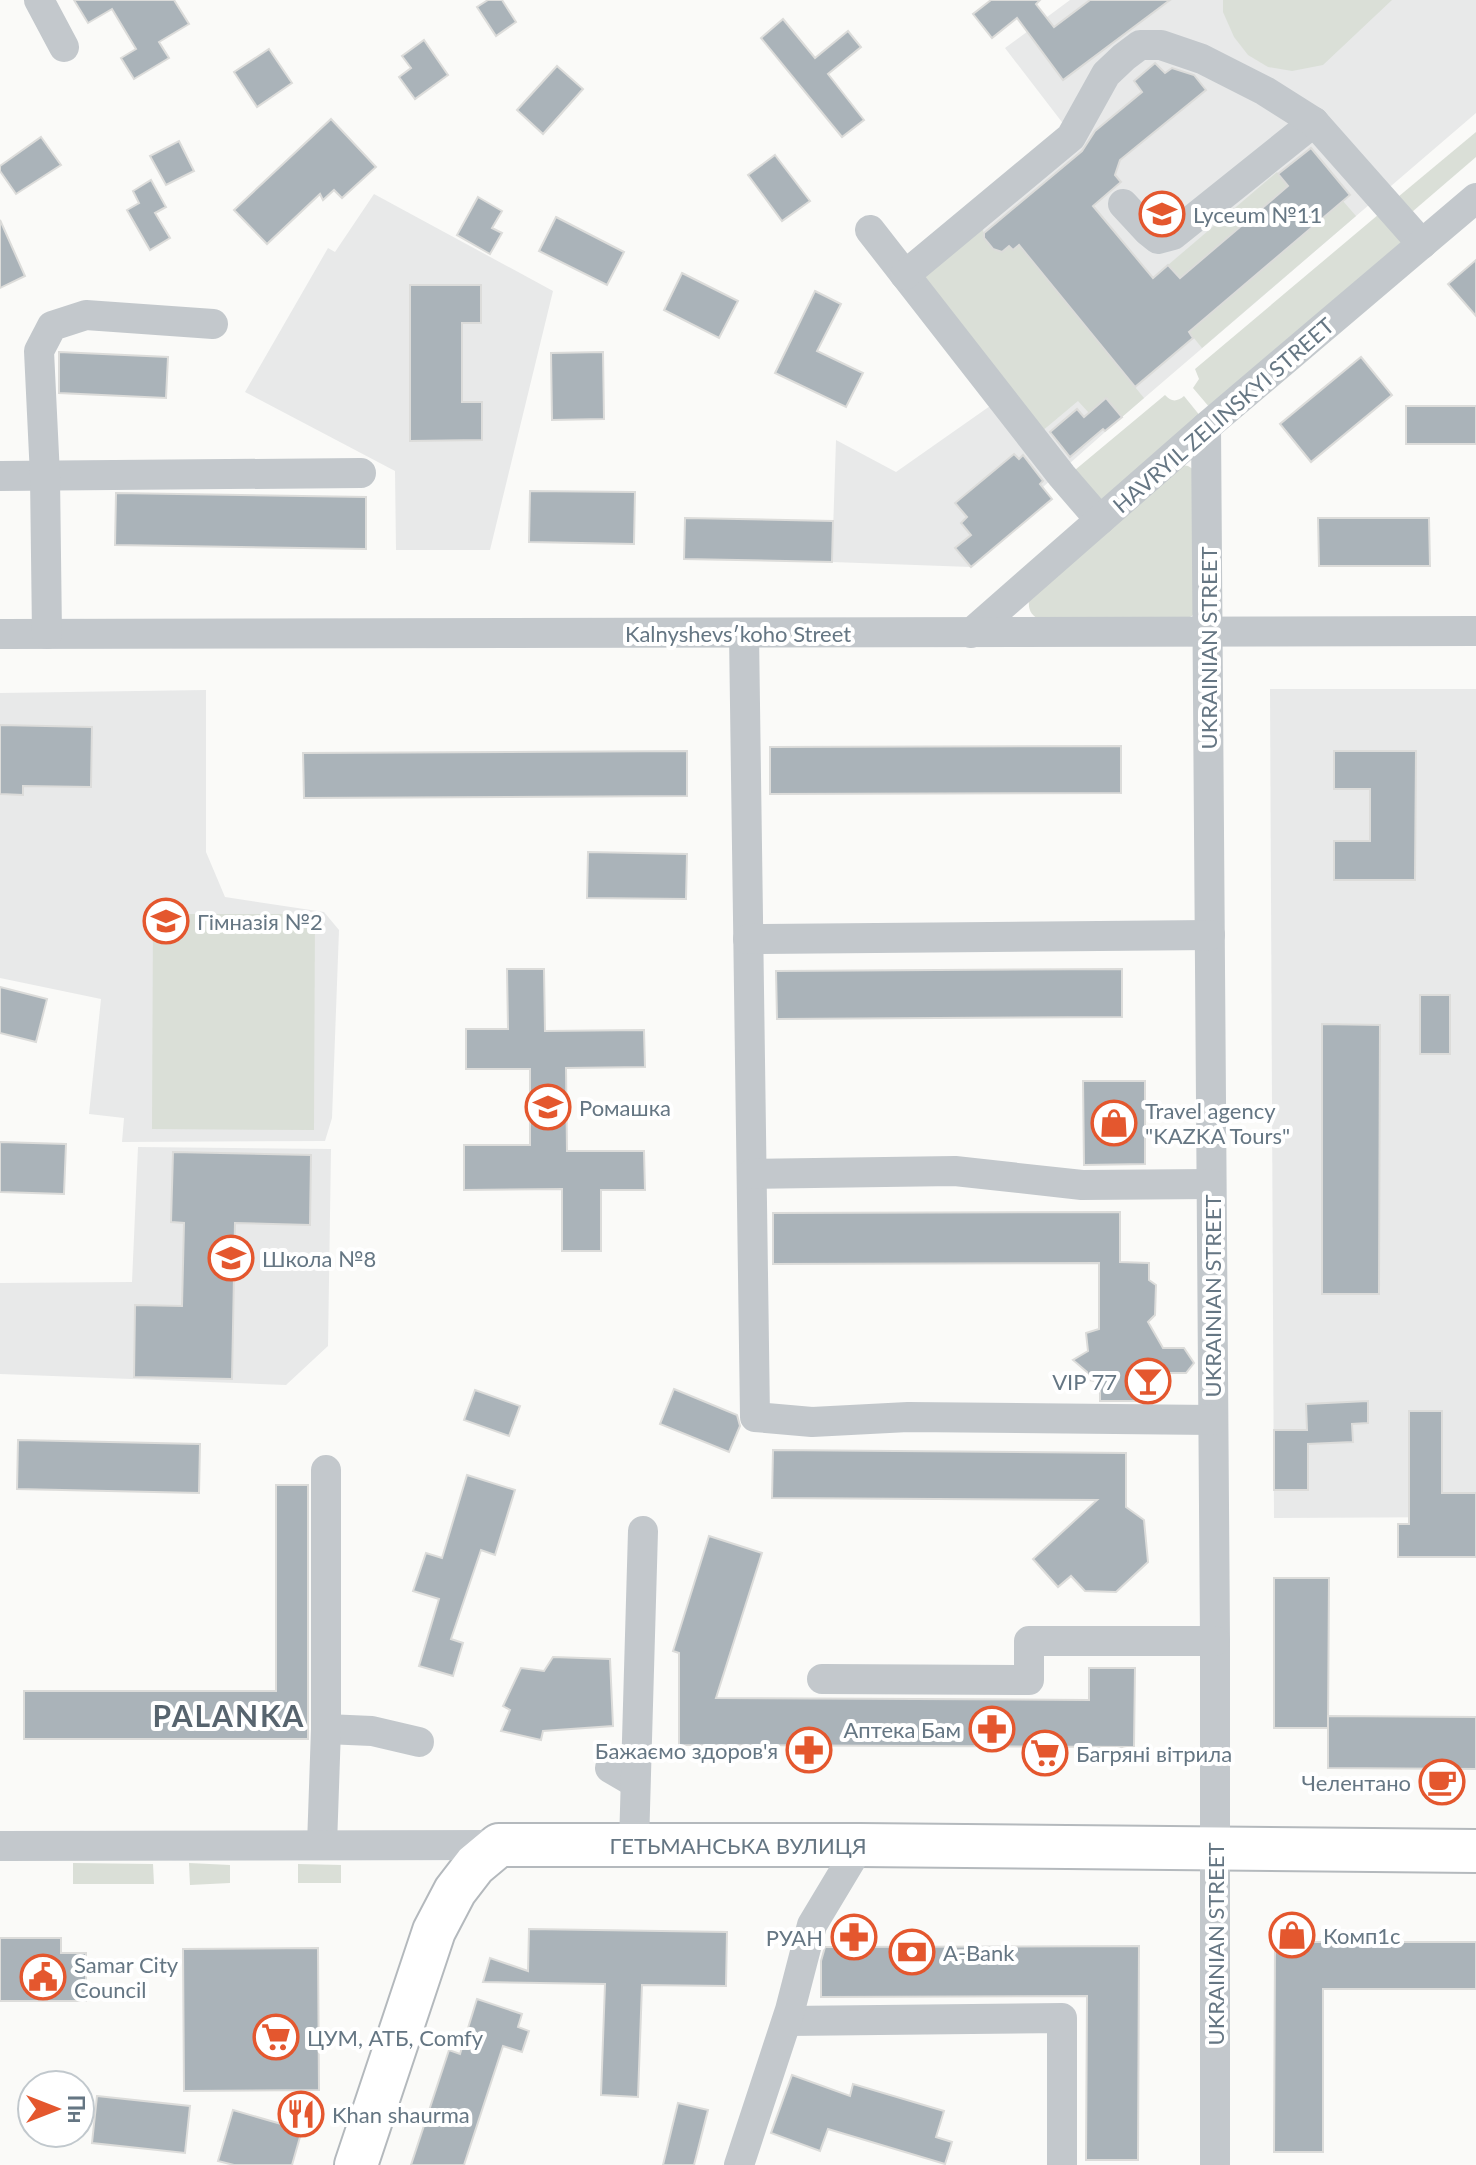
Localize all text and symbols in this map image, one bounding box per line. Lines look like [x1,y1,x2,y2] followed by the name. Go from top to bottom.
[1138,190,1186,238] school or university icon: Lyceum №11
[1193,201,1322,228] place label: Lyceum №11
[1107,312,1339,518] street label: HAVRYIL ZELINSKYI STREET
[1195,547,1222,749] street label: UKRAINIAN STREET
[625,620,851,647] street label: Kalnyshevsʹkoho Street
[142,897,190,945] school or university icon: Гімназія №2
[197,908,323,935] place label: Гімназія №2
[524,1083,572,1131] school or university icon: Ромашка
[579,1094,671,1121] place label: Ромашка
[1145,1097,1290,1149] place label: Travel agency "KAZKA Tours"
[1090,1099,1138,1147] shop icon: Travel agency "KAZKA Tours"
[1199,1195,1226,1397] street label: UKRAINIAN STREET
[207,1234,255,1282] school or university icon: Школа №8
[262,1245,376,1272] place label: Школа №8
[1124,1357,1172,1405] bar icon: VIP 77
[1052,1368,1117,1395] place label: VIP 77
[153,1697,305,1733] district label: PALANKA
[968,1705,1016,1753] pharmacy icon: Аптека Бам
[844,1716,961,1743] place label: Аптека Бам
[785,1726,833,1774] pharmacy icon: Бажаємо здоров'я
[1021,1729,1069,1777] supermarket icon: Багряні вітрила
[595,1737,778,1764] place label: Бажаємо здоров'я
[1076,1740,1232,1767] place label: Багряні вітрила
[1418,1758,1466,1806] cafe icon: Челентано
[1302,1769,1411,1796] place label: Челентано
[609,1832,867,1859] street label: ГЕТЬМАНСЬКА ВУЛИЦЯ
[1202,1843,1229,2045] street label: UKRAINIAN STREET
[1268,1911,1316,1959] shop icon: Комп1с
[830,1913,878,1961] pharmacy icon: РУАН
[1323,1922,1401,1949] place label: Комп1с
[766,1924,823,1951] place label: РУАН
[888,1928,936,1976] bank icon: A-Bank
[943,1939,1015,1966] place label: A-Bank
[74,1951,179,2003] place label: Samar City Council
[19,1953,67,2001] public building icon: Samar City Council
[252,2013,300,2061] supermarket icon: ЦУМ, АТБ, Comfy
[307,2024,484,2051] place label: ЦУМ, АТБ, Comfy
[16,2069,96,2149] north arrow
[277,2090,325,2138] restaurant icon: Khan shaurma
[63,2095,90,2123] text: Пн
[332,2101,470,2128] place label: Khan shaurma

